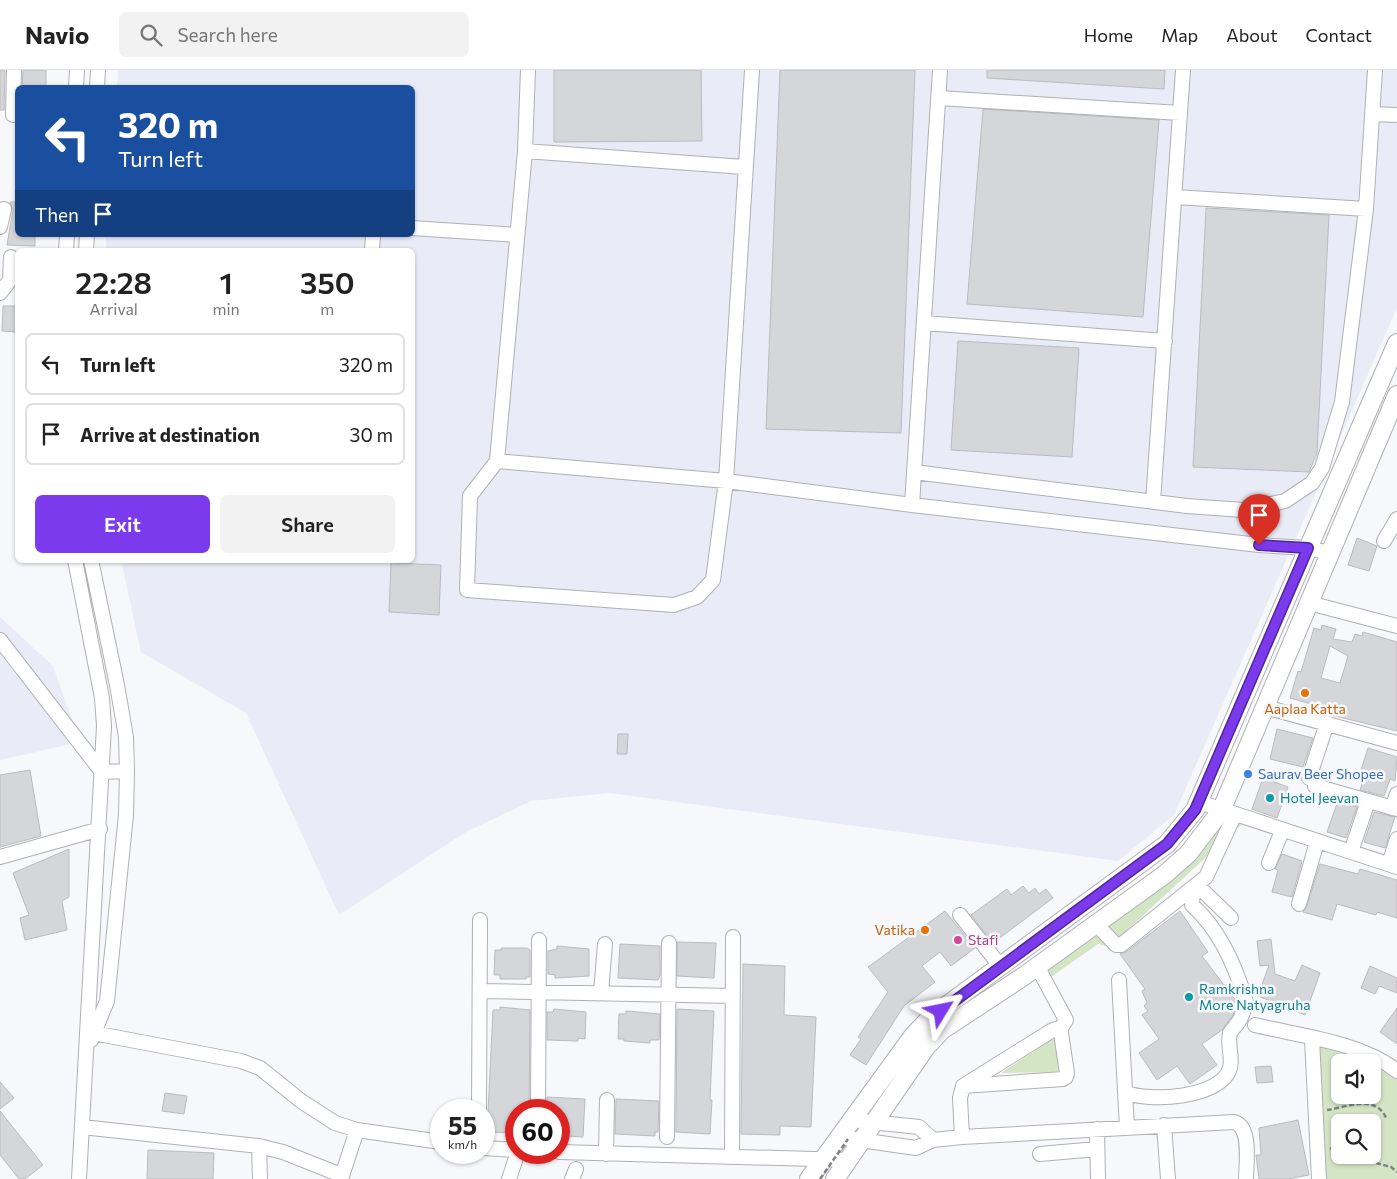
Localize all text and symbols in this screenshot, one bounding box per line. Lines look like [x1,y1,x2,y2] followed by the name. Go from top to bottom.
[119,12,469,57] search box
[25,20,89,49] text: Navio
[137,21,165,49] icon: search
[177,23,278,46] text: Search here
[1084,24,1133,46] text: Home
[1161,24,1198,46] text: Map
[1226,24,1278,46] text: About
[1306,24,1372,46] text: Contact
[118,102,218,145] text: 320 m
[35,105,100,170] icon: left
[118,145,203,172] text: Turn left
[89,200,117,228] icon: arrive
[35,203,79,226] text: Then
[75,263,152,300] text: 22:28
[219,263,233,300] text: 1
[300,263,355,300] text: 350
[90,299,138,318] text: Arrival
[212,299,240,318] text: min
[320,299,334,318] text: m
[37,350,65,378] icon: left
[80,353,155,376] text: Turn left
[339,353,393,376] text: 320 m
[37,420,65,448] icon: arrive
[80,423,260,446] text: Arrive at destination
[350,423,393,446] text: 30 m
[1238,494,1280,545] pin
[35,495,210,553] button: Exit
[220,495,395,553] button: Share
[1245,501,1273,529] icon: arrive
[1299,687,1311,699] marker: Aaplaa Katta
[1264,700,1346,717] place label: Aaplaa Katta
[1258,765,1384,782] place label: Saurav Beer Shopee
[1242,768,1254,780] marker: Saurav Beer Shopee
[1280,789,1359,806] place label: Hotel Jeevan
[1264,792,1276,804] marker: Hotel Jeevan
[875,921,915,938] place label: Vatika
[919,924,931,936] marker: Vatika
[968,931,998,948] place label: Stafi
[952,934,964,946] marker: Stafi
[1199,980,1311,1013] place label: Ramkrishna More Natyagruha
[914,984,966,1036] position arrow
[1183,991,1195,1003] marker: Ramkrishna More Natyagruha
[1331,1054,1381,1164] map controls
[1331,1054,1381,1104] button: sound
[505,1099,570,1164] speed limit sign: 60
[448,1110,477,1140] text: 55
[1331,1114,1381,1164] button: search
[448,1137,477,1151] text: km/h

